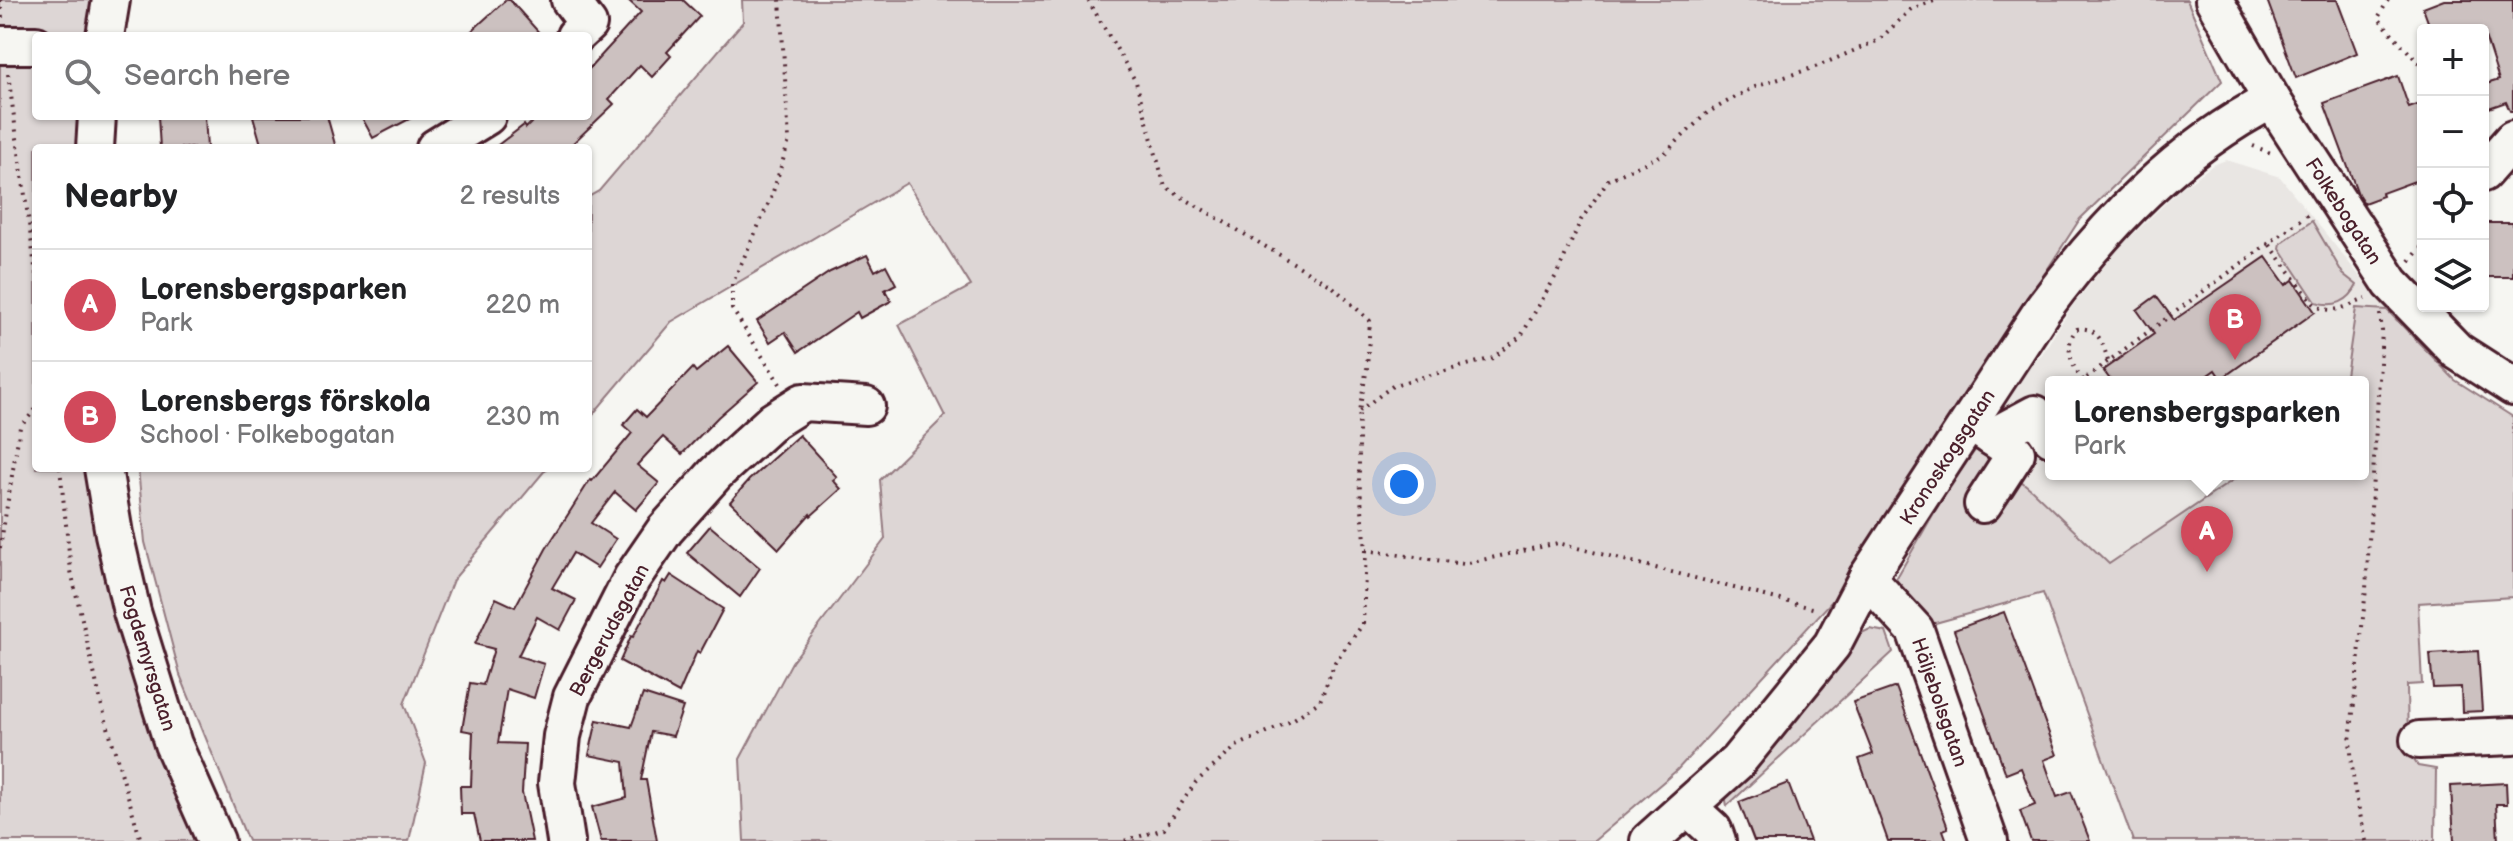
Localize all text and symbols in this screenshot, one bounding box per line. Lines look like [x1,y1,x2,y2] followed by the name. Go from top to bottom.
[2417,24,2489,312] map controls
[2417,24,2489,96] button: +
[32,32,592,120] search box
[60,54,104,98] icon: search
[124,58,290,94] text: Search here
[2417,96,2489,168] button: −
[2300,154,2386,269] street label: Folkebogatan
[2417,168,2489,240] button: locate
[64,176,178,217] text: Nearby
[460,181,560,212] text: 2 results
[2417,240,2489,312] button: layers
[140,272,407,308] text: Lorensbergsparken
[82,290,98,321] text: A
[486,290,560,321] text: 220 m
[2209,294,2261,360] pin: B
[140,308,192,339] text: Park
[2045,376,2369,480] popup
[140,384,431,420] text: Lorensbergs förskola
[1895,385,2001,530] street label: Kronoskogsgatan
[2073,395,2341,431] text: Lorensbergsparken
[81,402,99,433] text: B
[485,402,560,433] text: 230 m
[140,420,395,451] text: School · Folkebogatan
[2073,431,2125,462] text: Park
[1384,464,1424,504] your location
[2181,506,2233,572] pin: A
[565,560,655,701] street label: Bergerudsgatan
[113,582,181,734] street label: Fogdemyrsgatan
[1906,635,1972,770] street label: Häljebolsgatan

